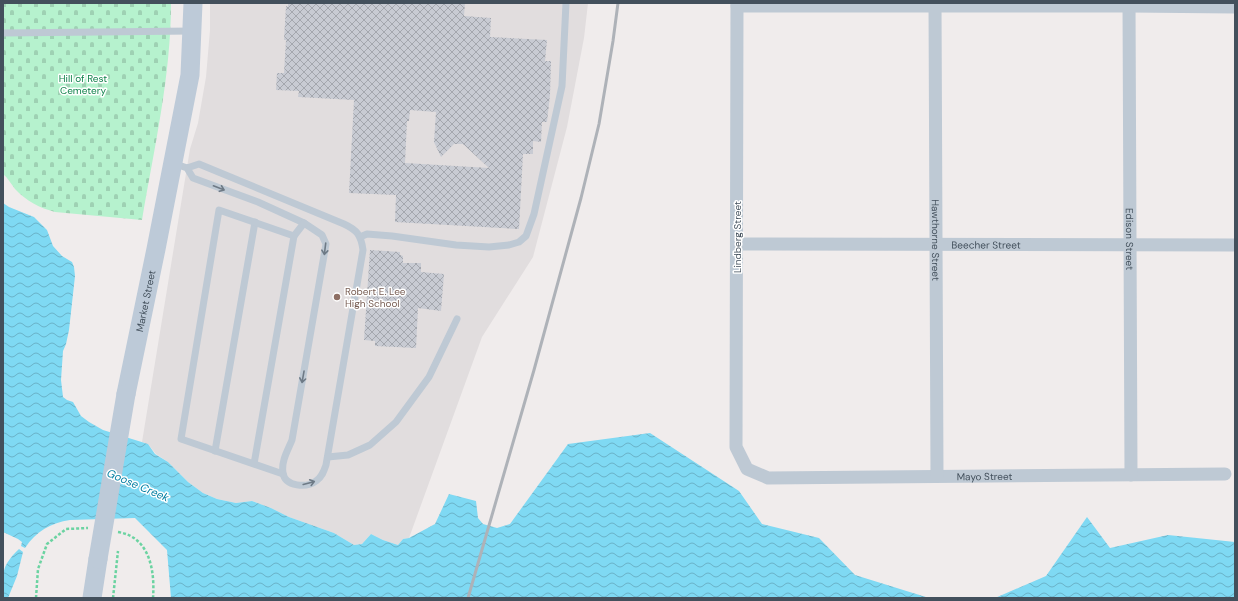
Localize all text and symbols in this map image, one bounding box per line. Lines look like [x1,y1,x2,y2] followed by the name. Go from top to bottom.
[59,72,107,97] park label: Hill of Rest Cemetery
[212,184,224,192] one-way arrow
[929,199,942,281] street label: Hawthorne Street
[731,201,744,273] street label: Lindberg Street
[1123,208,1136,270] street label: Edison Street
[951,238,1021,252] street label: Beecher Street
[321,243,329,256] one-way arrow
[133,269,158,333] street label: Market Street
[345,285,406,310] place label: Robert E. Lee High School
[332,292,342,302] marker: Robert E. Lee High School
[299,370,307,383] one-way arrow
[105,466,172,505] water label: Goose Creek
[957,470,1013,483] street label: Mayo Street
[302,479,315,487] one-way arrow

